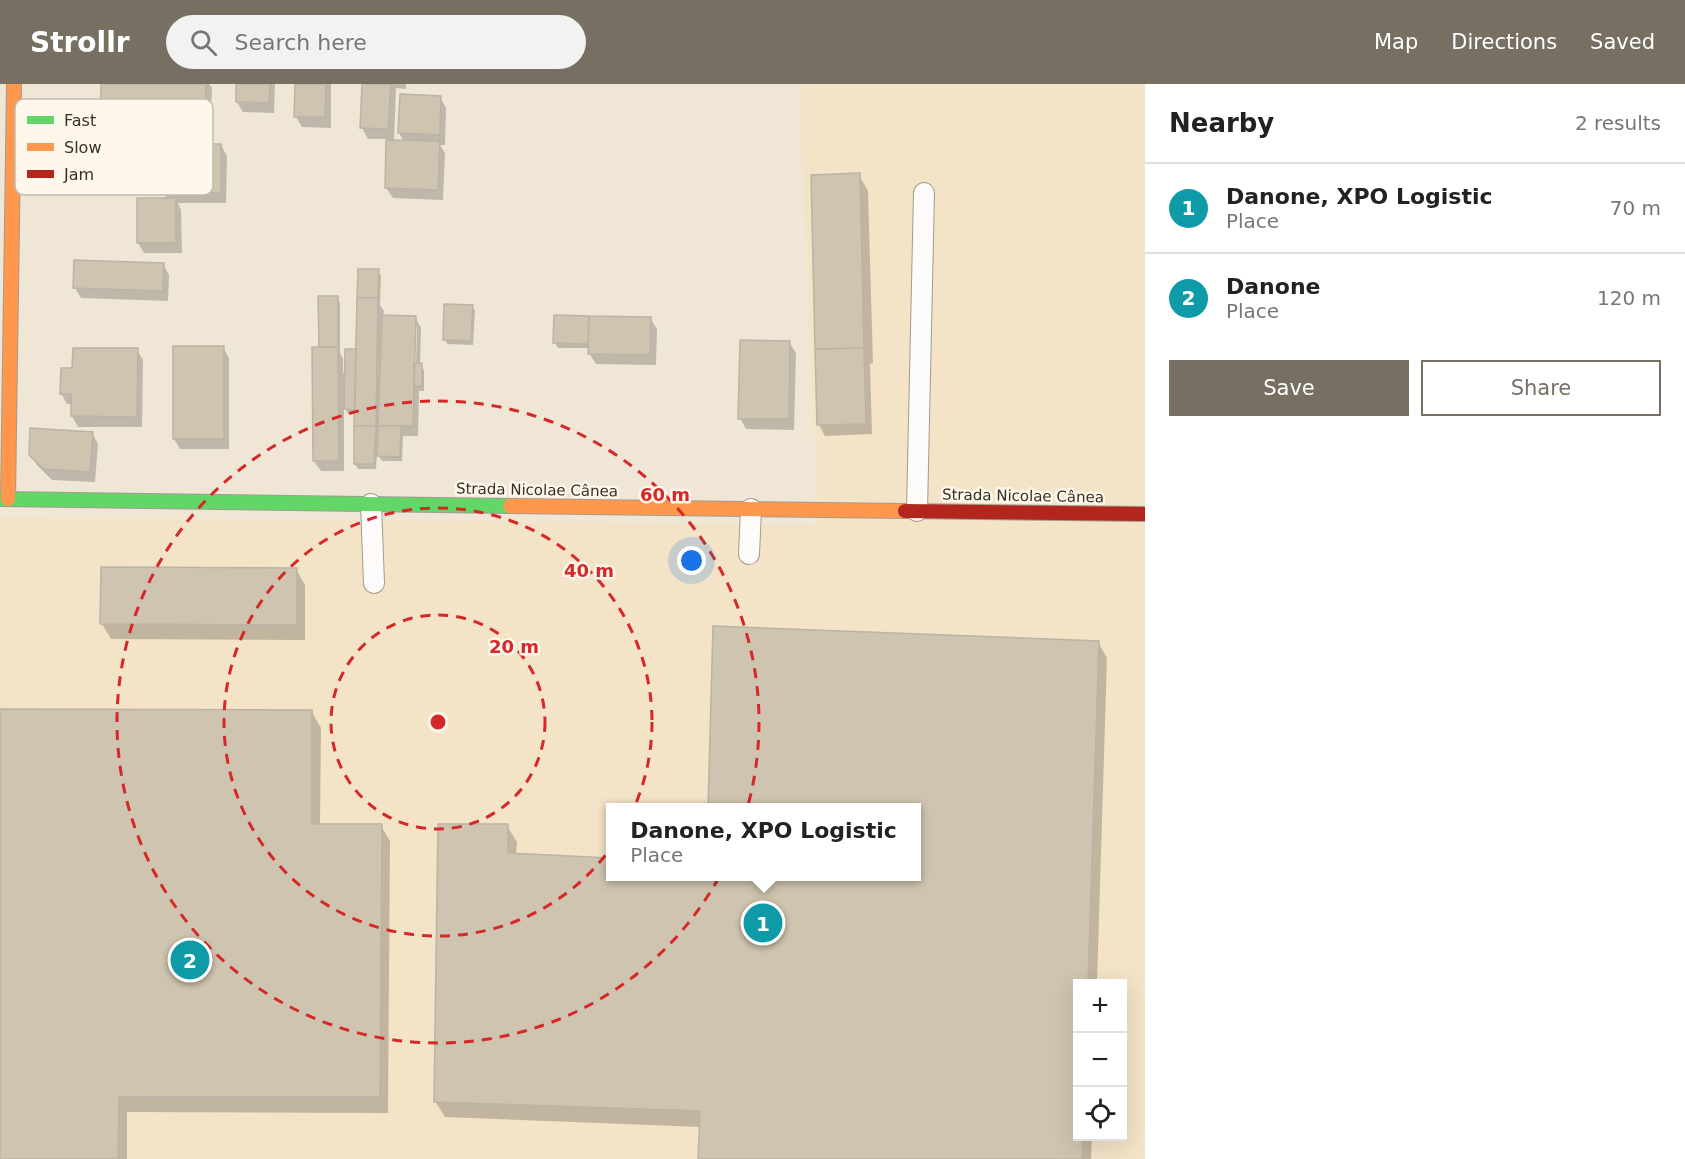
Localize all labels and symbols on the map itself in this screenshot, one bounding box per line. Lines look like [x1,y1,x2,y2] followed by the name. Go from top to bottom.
[15,99,213,195] legend
[64,111,96,130] text: Fast
[64,138,101,157] text: Slow
[63,165,94,184] text: Jam
[456,480,618,500] street label: Strada Nicolae Cânea
[640,484,690,505] text: 60 m
[942,486,1104,506] street label: Strada Nicolae Cânea
[677,546,706,575] your location
[564,560,614,581] text: 40 m
[489,636,539,657] text: 20 m
[428,712,448,732] centre of rings
[744,900,783,946] pin: 1
[170,938,210,982] pin: 2

